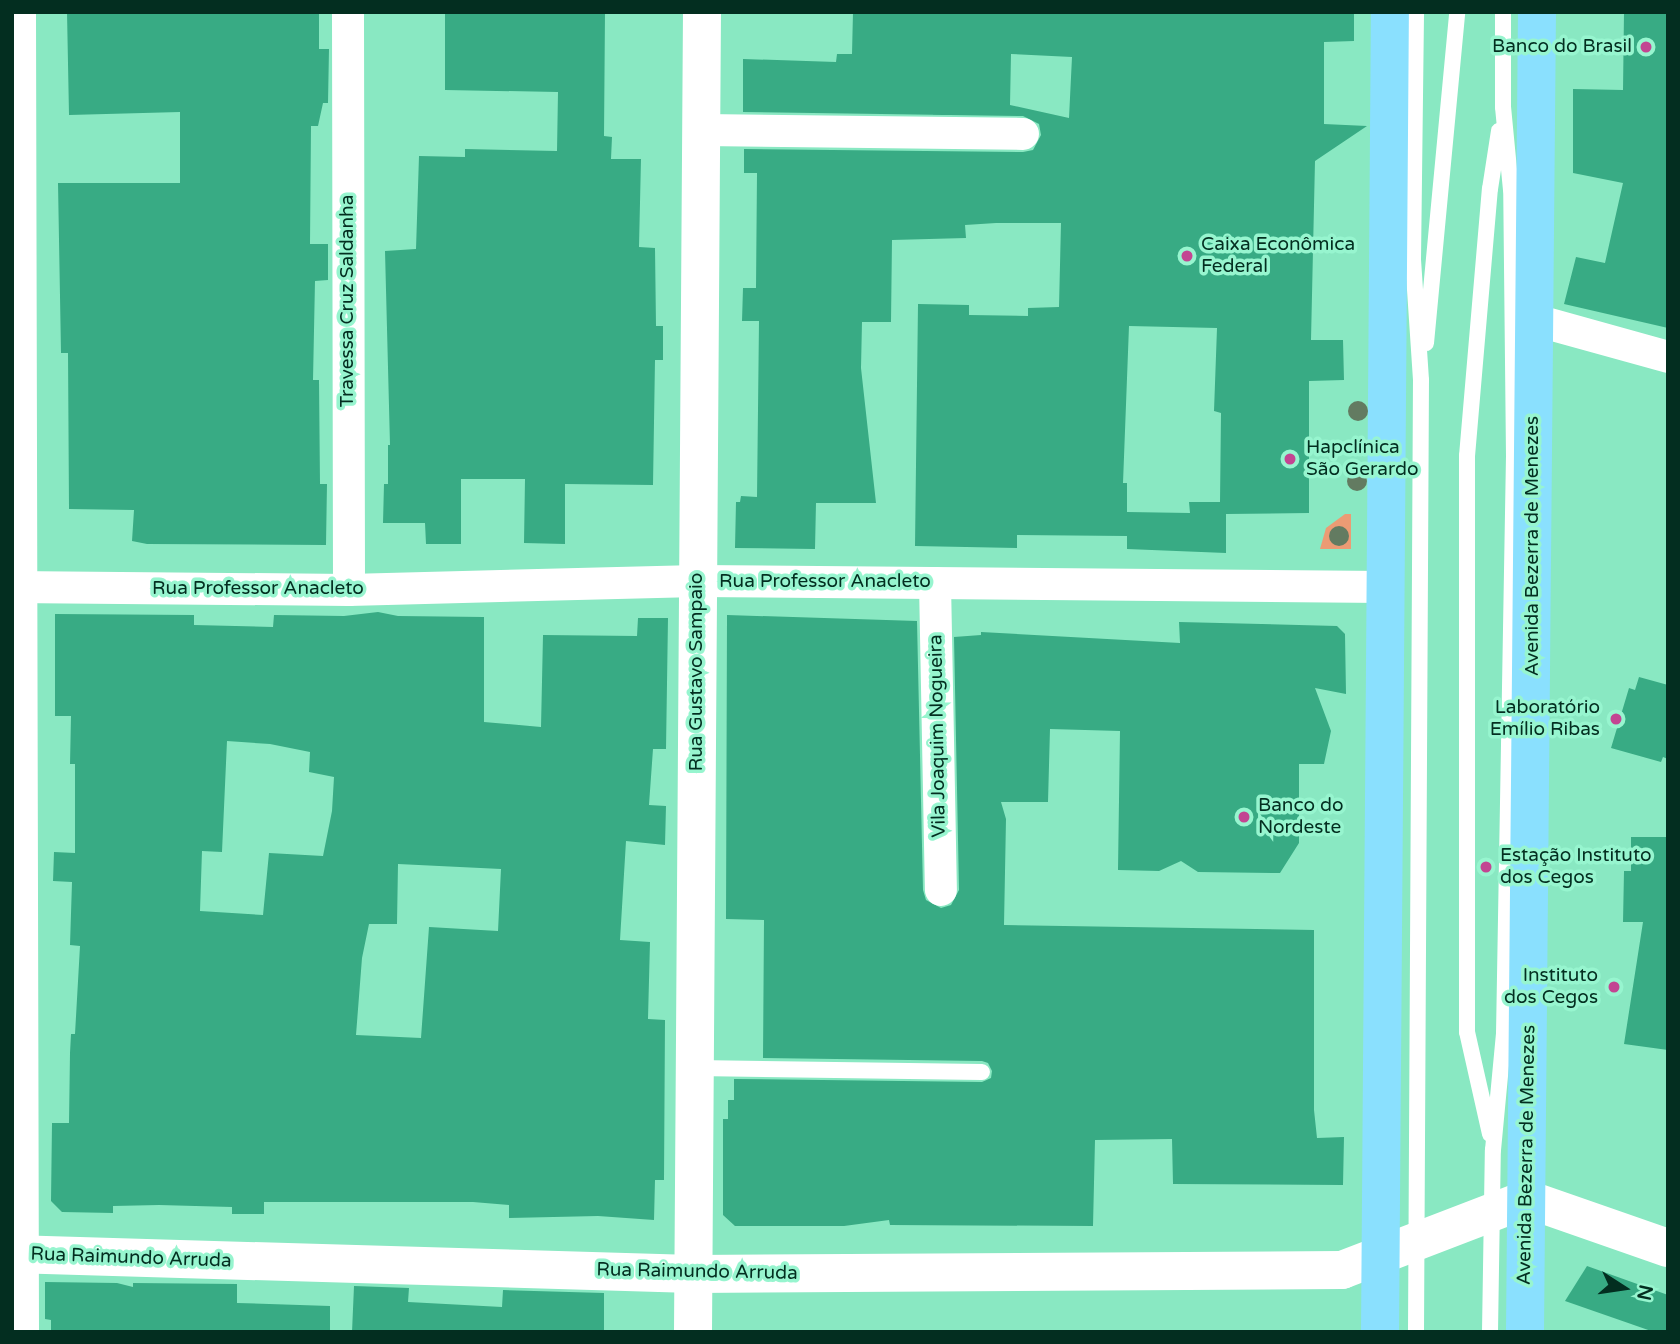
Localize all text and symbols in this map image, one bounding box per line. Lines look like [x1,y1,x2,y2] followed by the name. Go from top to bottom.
[1492,36,1632,58] place label: Banco do Brasil
[1638,39,1654,55] marker: Banco do Brasil
[337,195,359,407] street label: Travessa Cruz Saldanha
[1201,234,1355,278] place label: Caixa Econômica Federal
[1179,248,1195,264] marker: Caixa Econômica Federal
[1522,416,1544,676] street label: Avenida Bezerra de Menezes
[1306,437,1418,481] place label: Hapclínica São Gerardo
[1280,449,1300,469] marker: Hapclínica São Gerardo
[719,571,931,593] street label: Rua Professor Anacleto
[686,573,708,771] street label: Rua Gustavo Sampaio
[152,578,364,600] street label: Rua Professor Anacleto
[925,634,951,838] street label: Vila Joaquim Nogueira
[1490,697,1600,741] place label: Laboratório Emílio Ribas
[1606,709,1626,729] marker: Laboratório Emílio Ribas
[1258,795,1343,839] place label: Banco do Nordeste
[1236,809,1252,825] marker: Banco do Nordeste
[1500,845,1652,889] place label: Estação Instituto dos Cegos
[1478,859,1494,875] marker: Estação Instituto dos Cegos
[1504,965,1598,1009] place label: Instituto dos Cegos
[1604,977,1624,997] marker: Instituto dos Cegos
[1513,1025,1541,1285] street label: Avenida Bezerra de Menezes
[30,1243,232,1273] street label: Rua Raimundo Arruda
[1589,1253,1659,1323] north arrow
[596,1259,798,1285] street label: Rua Raimundo Arruda
[1632,1283,1657,1302] text: N

